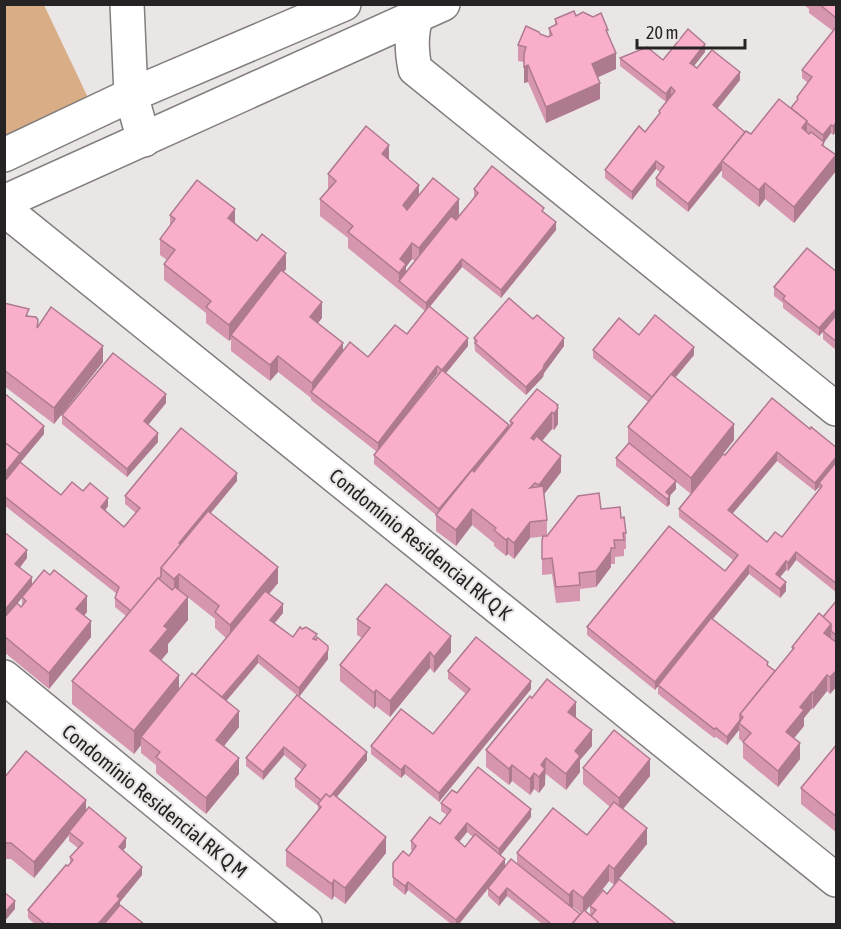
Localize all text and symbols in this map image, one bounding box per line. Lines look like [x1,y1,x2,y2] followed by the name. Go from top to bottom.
[637,12,745,50] scale bar
[646,22,678,43] text: 20 m
[325,463,517,625] street label: Condomínio Residencial RK Q K
[58,719,252,883] street label: Condomínio Residencial RK Q M

